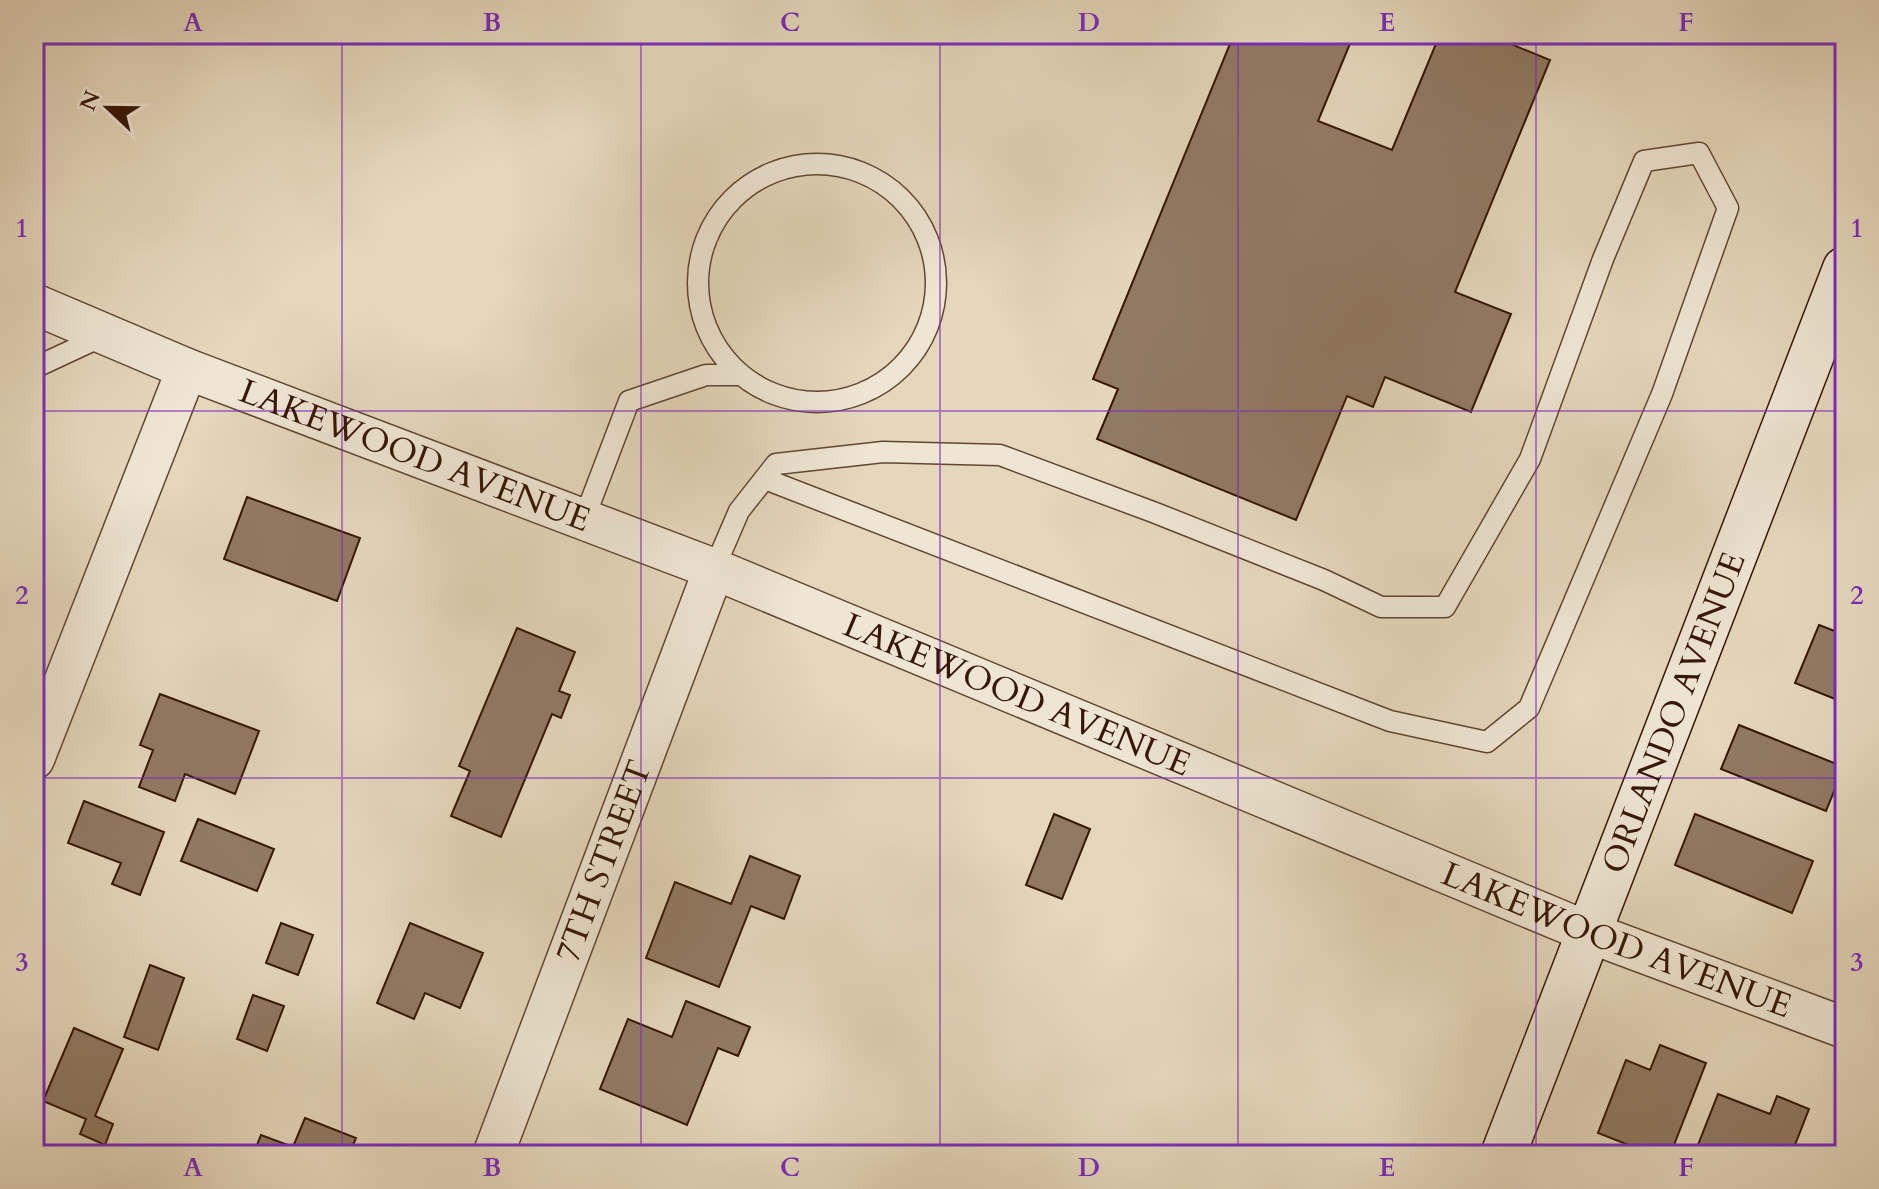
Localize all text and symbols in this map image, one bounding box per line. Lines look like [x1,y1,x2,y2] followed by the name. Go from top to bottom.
[183,5,203,40] text: A
[483,5,501,40] text: B
[780,5,800,40] text: C
[1078,5,1100,40] text: D
[1379,5,1395,40] text: E
[1678,5,1694,40] text: F
[68,68,148,148] north arrow
[73,86,108,115] text: N
[15,211,29,246] text: 1
[1850,211,1864,246] text: 1
[233,368,597,543] street label: LAKEWOOD AVENUE
[1591,546,1757,880] street label: ORLANDO AVENUE
[15,578,29,613] text: 2
[1850,578,1864,613] text: 2
[836,602,1198,787] street label: LAKEWOOD AVENUE
[545,754,663,969] street label: 7TH STREET
[1435,851,1798,1029] street label: LAKEWOOD AVENUE
[15,945,29,980] text: 3
[1850,945,1864,980] text: 3
[183,1150,203,1185] text: A
[483,1150,501,1185] text: B
[780,1150,800,1185] text: C
[1078,1150,1100,1185] text: D
[1379,1150,1395,1185] text: E
[1678,1150,1694,1185] text: F

